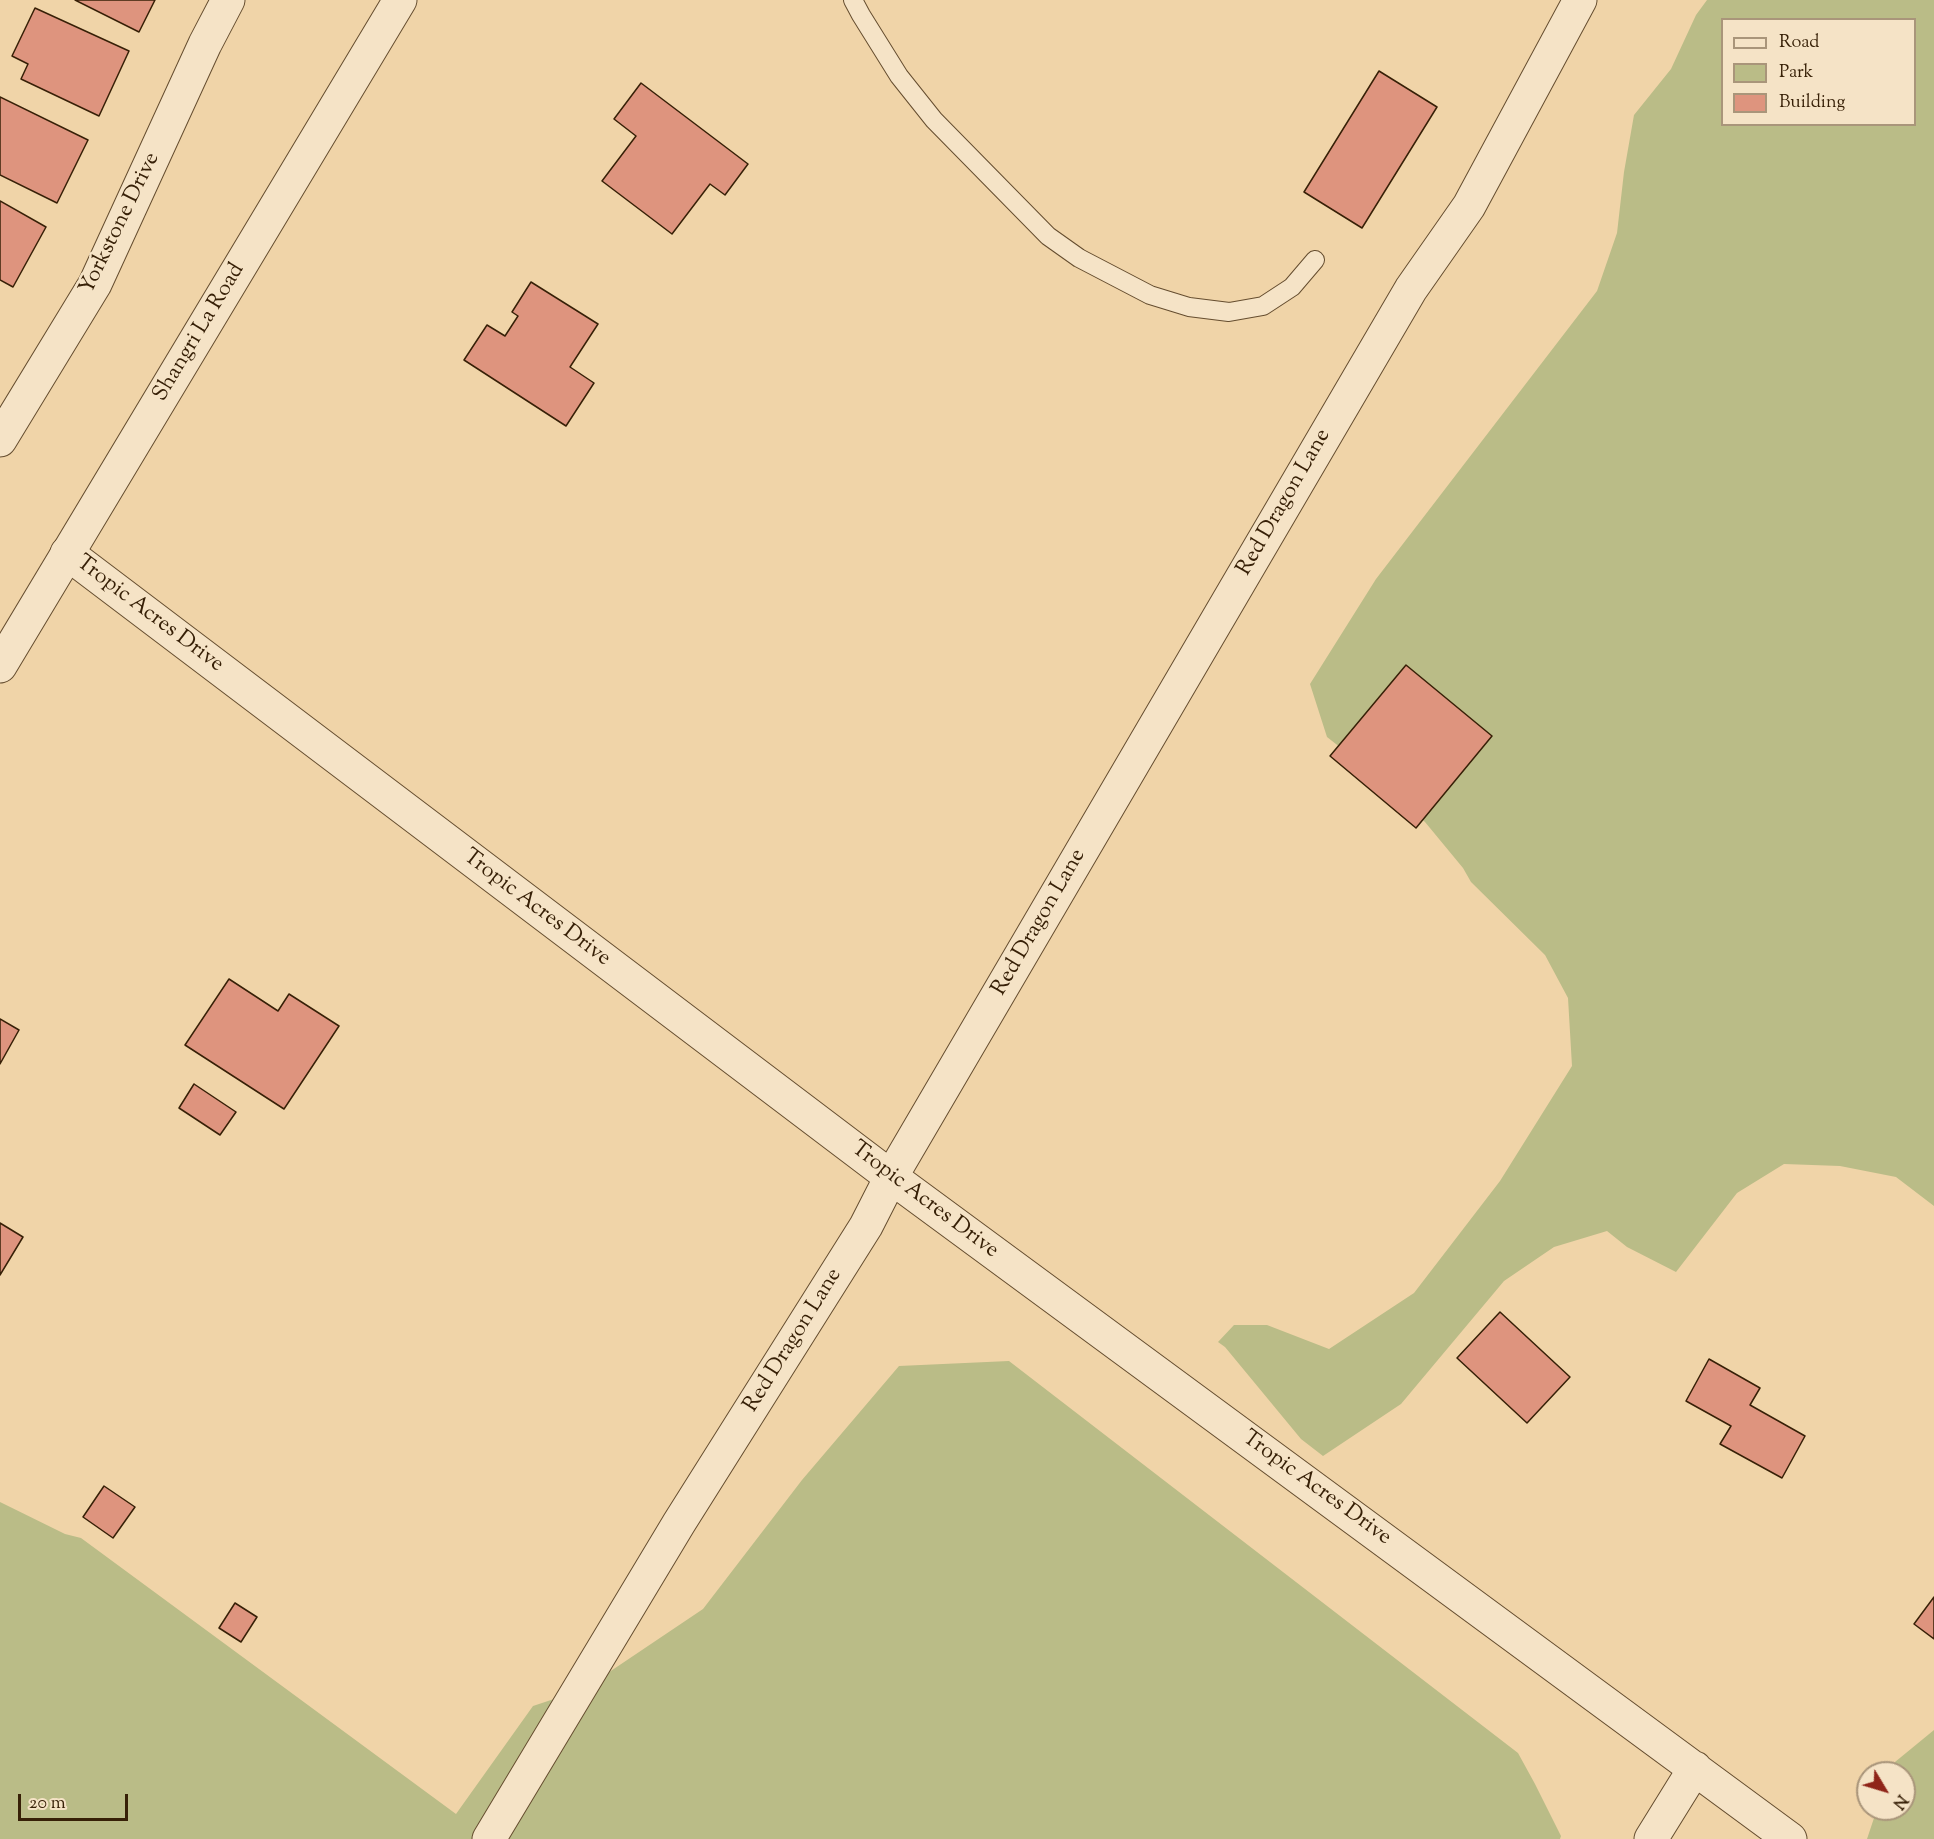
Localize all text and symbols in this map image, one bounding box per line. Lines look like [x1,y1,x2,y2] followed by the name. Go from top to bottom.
[1721,18,1916,126] legend
[1779,30,1819,56] text: Road
[1779,60,1813,86] text: Park
[1779,90,1845,116] text: Building
[75,149,167,299] street label: Yorkstone Drive
[148,259,252,407] street label: Shangri La Road
[1232,425,1338,581] street label: Red Dragon Lane
[70,551,228,679] street label: Tropic Acres Drive
[457,845,615,973] street label: Tropic Acres Drive
[987,845,1093,1001] street label: Red Dragon Lane
[845,1137,1003,1265] street label: Tropic Acres Drive
[739,1264,849,1418] street label: Red Dragon Lane
[1236,1426,1396,1552] street label: Tropic Acres Drive
[1856,1761,1916,1821] north arrow
[21,1782,130,1820] scale bar
[1886,1789,1912,1813] text: N
[29,1791,66,1817] text: 20 m

